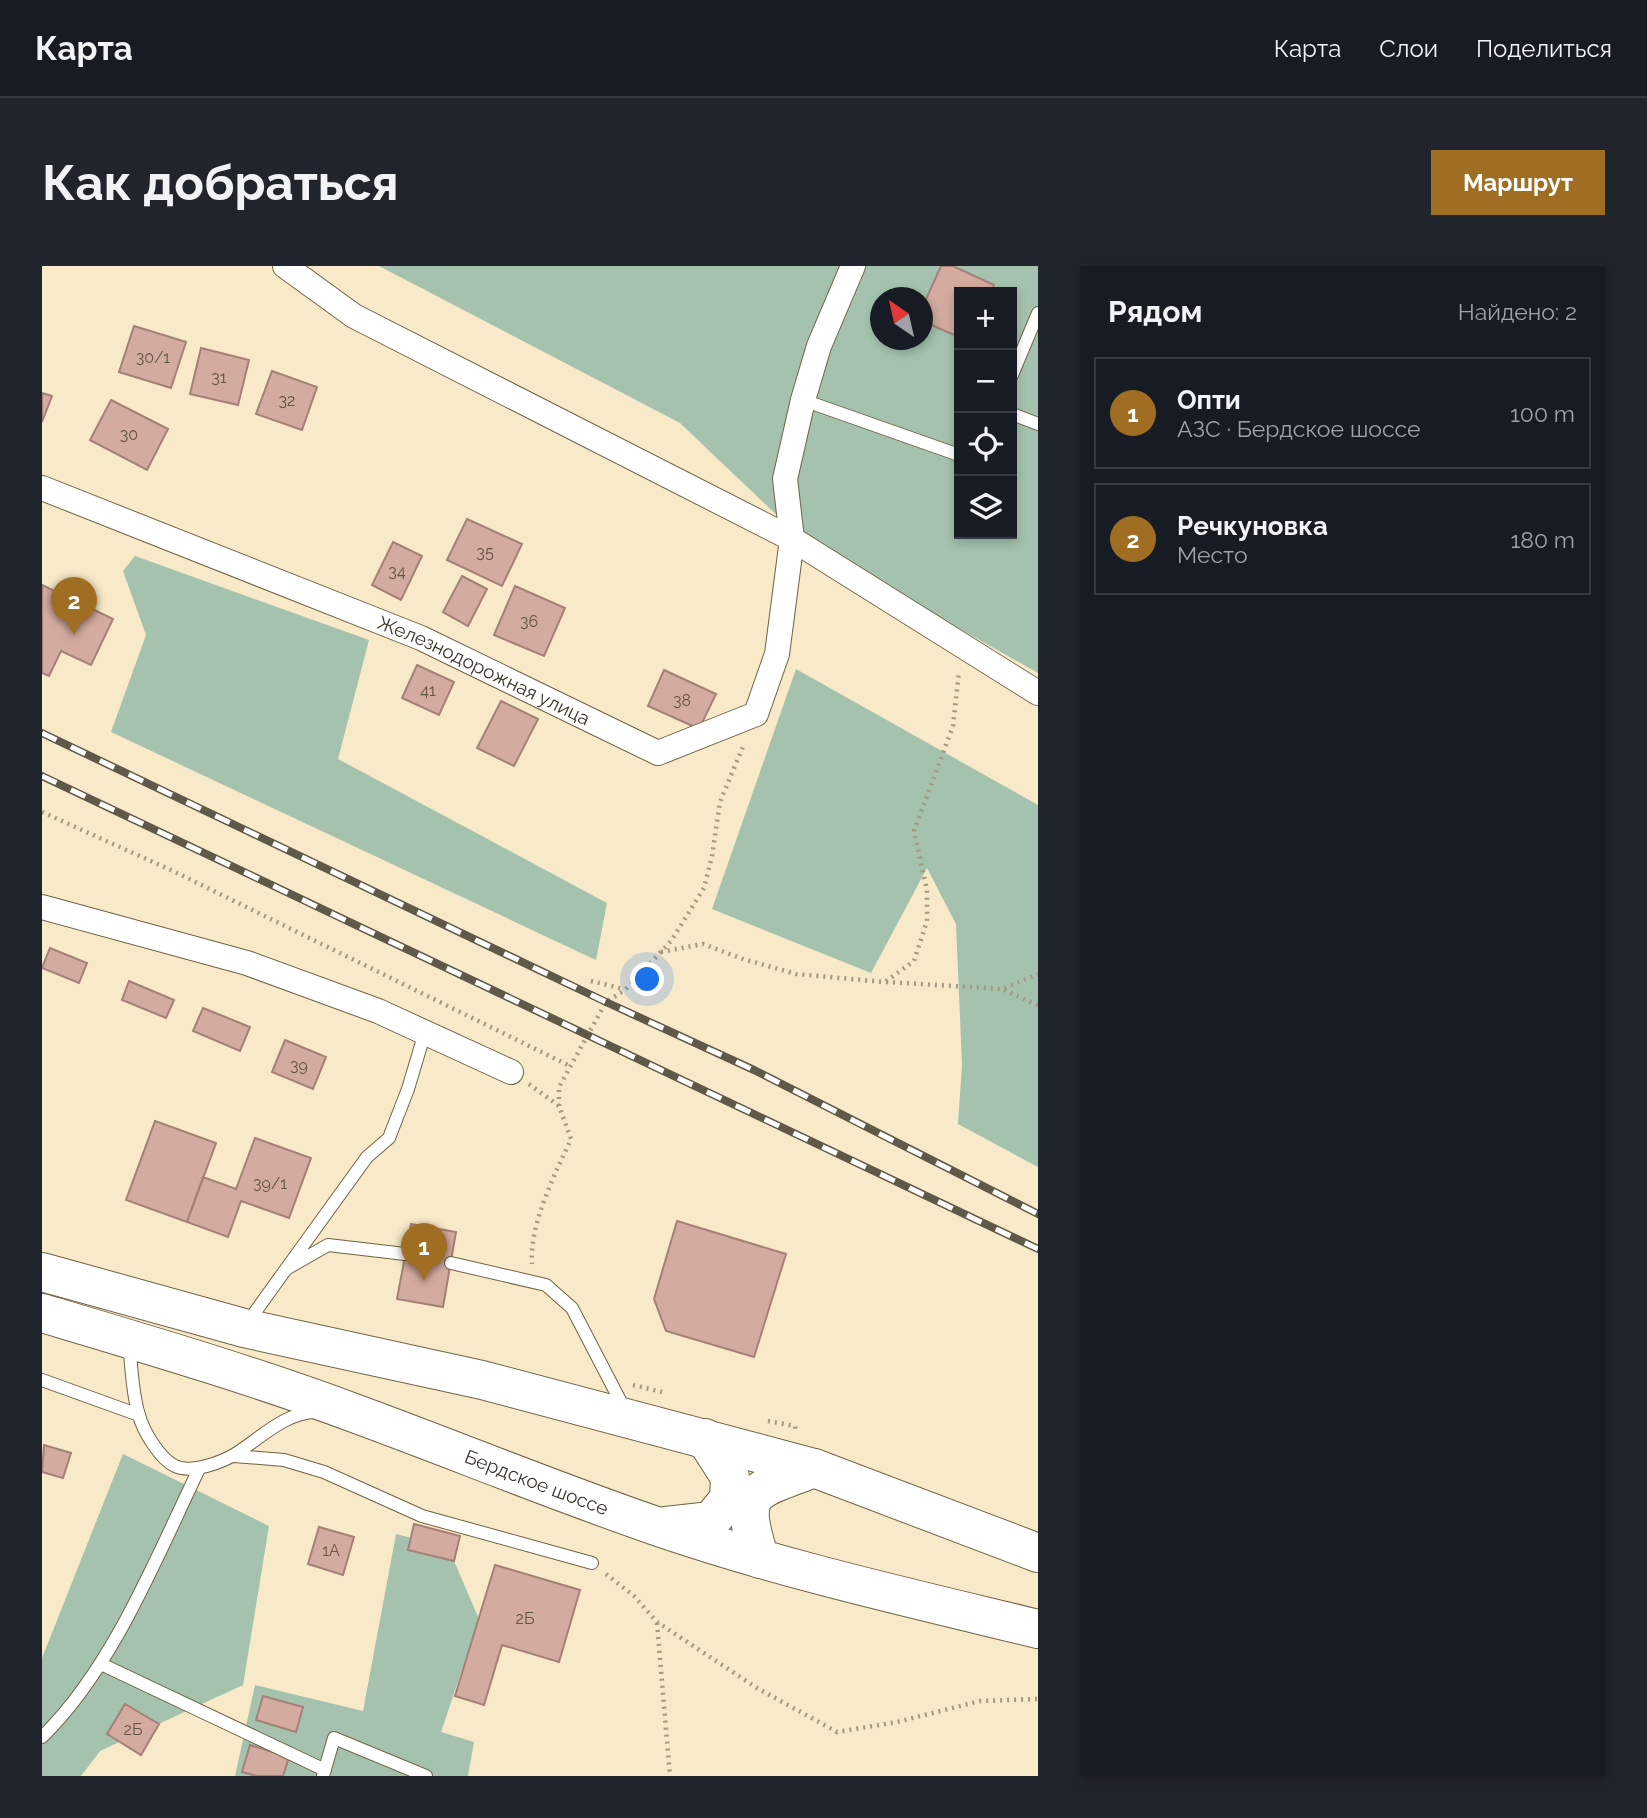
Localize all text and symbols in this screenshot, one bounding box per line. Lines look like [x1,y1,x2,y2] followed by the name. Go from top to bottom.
[35,29,133,68] text: Карта
[1274,34,1341,63] text: Карта
[1379,34,1438,63] text: Слои
[1476,34,1612,63] text: Поделиться
[1431,150,1605,215] button: Маршрут
[42,154,399,211] text: Как добраться
[870,287,933,350] north arrow
[954,287,1017,539] map controls
[954,287,1017,350] button: +
[1108,294,1202,329] text: Рядом
[1458,298,1577,325] text: Найдено: 2
[136,348,170,367] house number: 30/1
[954,350,1017,413] button: −
[211,368,227,387] house number: 31
[1177,385,1241,415] text: Опти
[279,391,295,410] house number: 32
[1127,400,1139,427] text: 1
[1510,400,1575,427] text: 100 m
[954,413,1017,476] button: locate
[1177,415,1420,442] text: АЗС · Бердское шоссе
[120,425,138,444] house number: 30
[954,476,1017,539] button: layers
[1177,511,1328,541] text: Речкуновка
[1127,526,1139,553] text: 2
[1510,526,1575,553] text: 180 m
[1177,541,1248,568] text: Место
[476,543,494,562] house number: 35
[388,562,406,581] house number: 34
[51,577,97,635] pin: 2
[374,611,594,729] street label: Железнодорожная улица
[520,612,538,631] house number: 36
[420,681,436,700] house number: 41
[673,691,691,710] house number: 38
[630,962,664,996] your location
[290,1056,308,1075] house number: 39
[253,1174,287,1193] house number: 39/1
[401,1223,447,1281] pin: 1
[462,1445,611,1519] street label: Бердское шоссе
[322,1541,340,1560] house number: 1А
[516,1609,534,1628] house number: 2Б
[124,1720,142,1739] house number: 2Б

